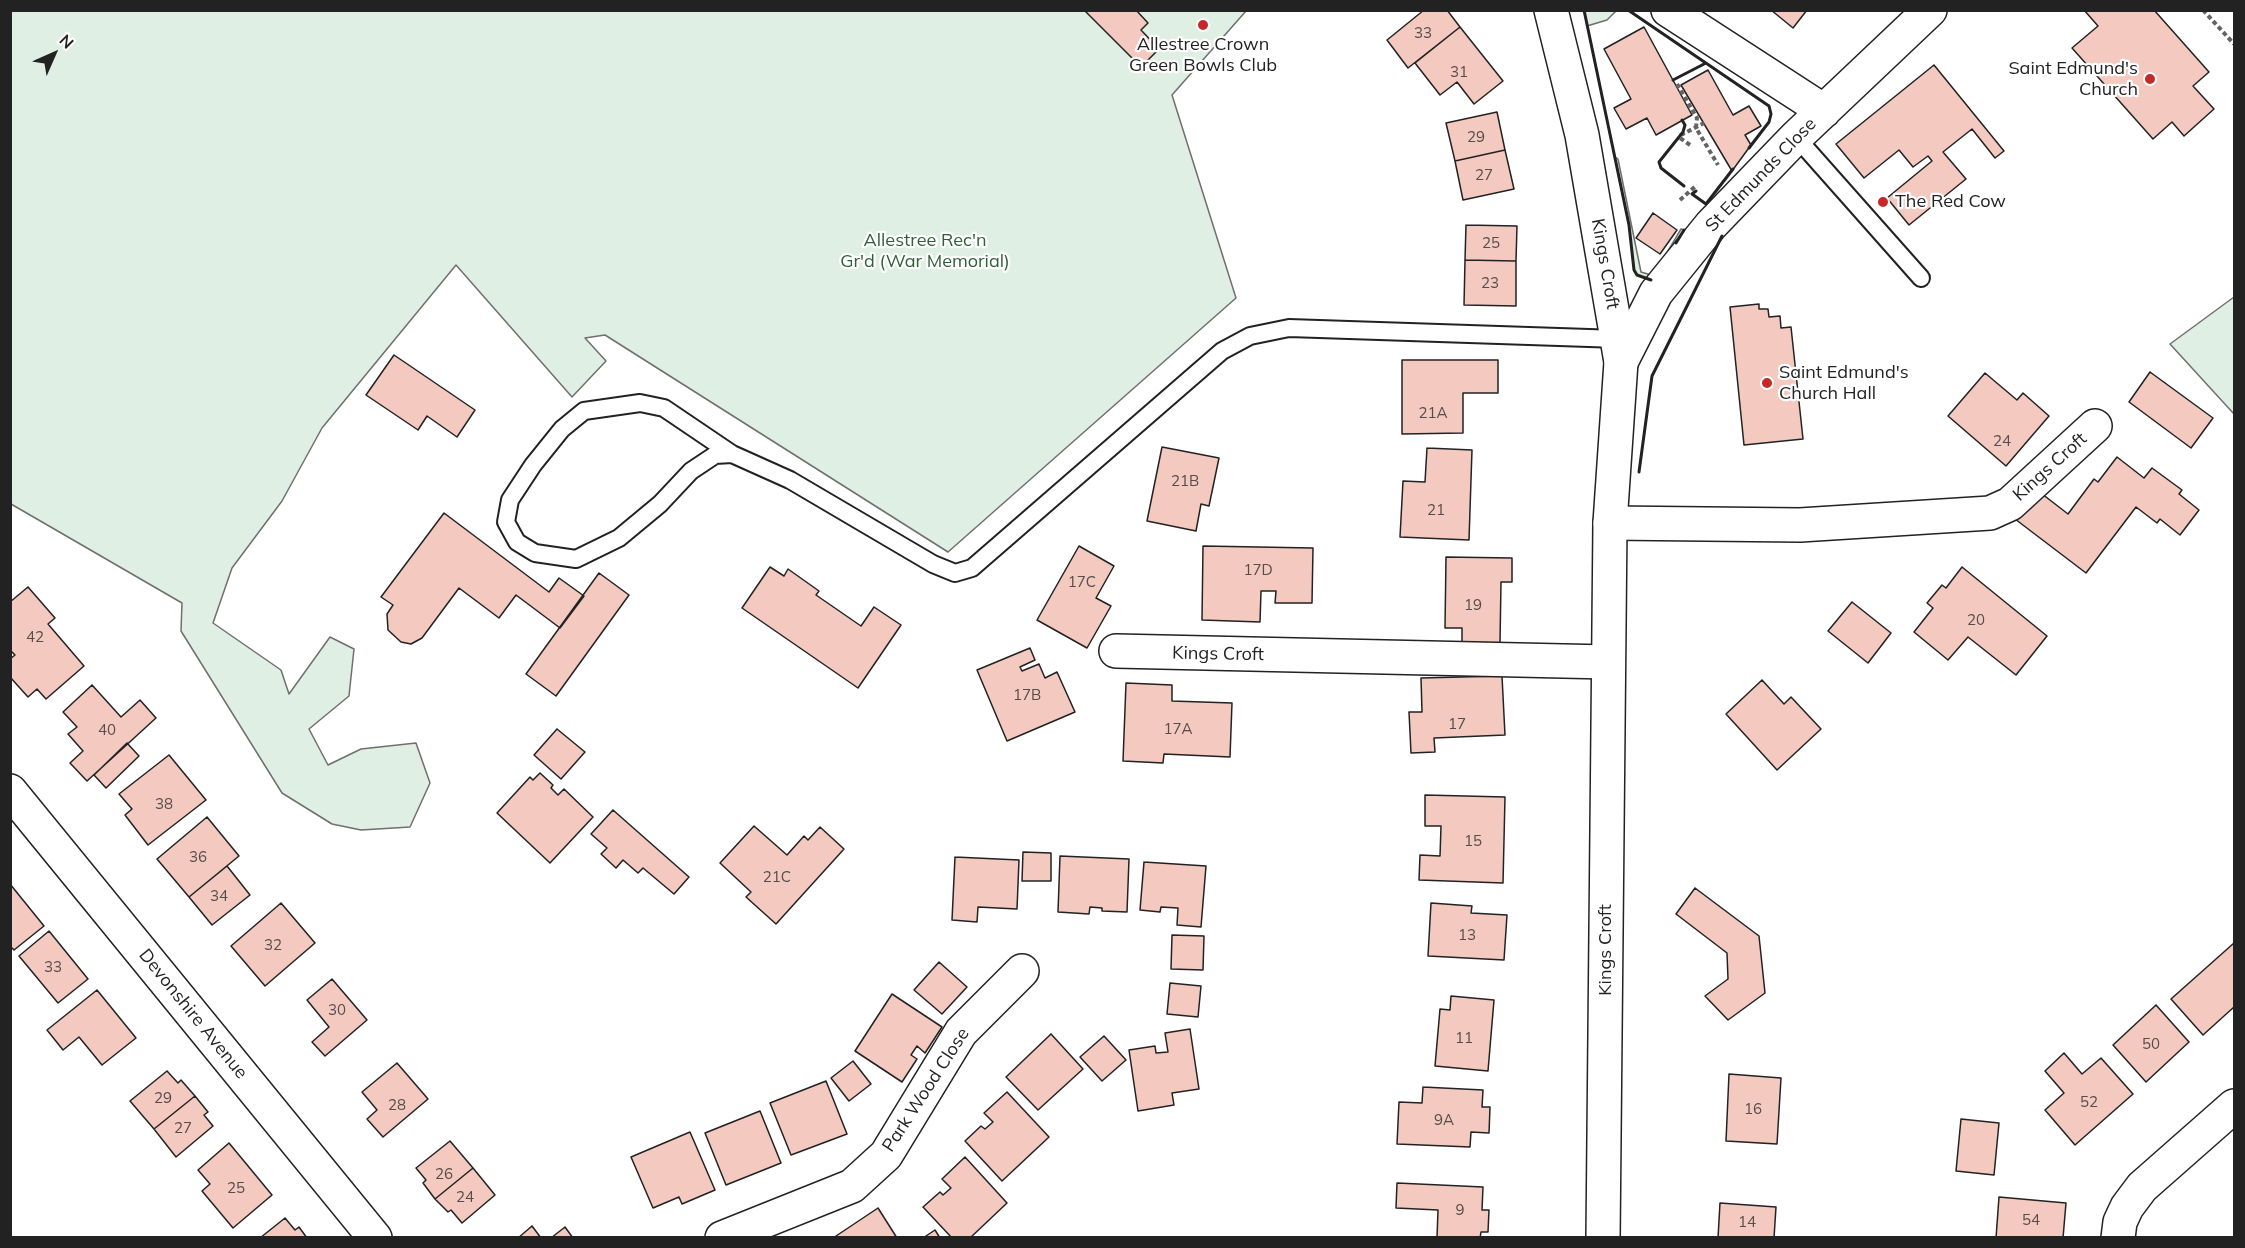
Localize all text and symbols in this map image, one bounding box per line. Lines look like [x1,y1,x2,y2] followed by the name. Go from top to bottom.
[1196,18,1210,32] marker: Allestree Crown Green Bowls Club
[24,24,84,84] north arrow
[1414,24,1432,42] house number: 33
[55,30,78,53] text: N
[1129,34,1277,76] place label: Allestree Crown Green Bowls Club
[2008,58,2138,100] place label: Saint Edmund's Church
[1450,63,1468,81] house number: 31
[2143,72,2157,86] marker: Saint Edmund's Church
[1701,113,1821,237] street label: St Edmunds Close
[1467,128,1485,146] house number: 29
[1475,166,1493,184] house number: 27
[1895,191,2006,213] place label: The Red Cow
[1876,195,1890,209] marker: The Red Cow
[1586,217,1624,311] street label: Kings Croft
[840,230,1010,272] park label: Allestree Rec'n Gr'd (War Memorial)
[1482,234,1500,252] house number: 25
[1481,274,1499,292] house number: 23
[1779,362,1909,404] place label: Saint Edmund's Church Hall
[1760,376,1774,390] marker: Saint Edmund's Church Hall
[1418,404,1448,422] house number: 21A
[2009,428,2091,506] street label: Kings Croft
[1993,432,2011,450] house number: 24
[1171,472,1199,490] house number: 21B
[1427,501,1445,519] house number: 21
[1243,561,1273,579] house number: 17D
[1068,573,1096,591] house number: 17C
[1464,596,1482,614] house number: 19
[1967,611,1985,629] house number: 20
[26,628,44,646] house number: 42
[1172,642,1264,666] street label: Kings Croft
[1013,686,1041,704] house number: 17B
[1448,715,1466,733] house number: 17
[1163,720,1193,738] house number: 17A
[98,721,116,739] house number: 40
[155,795,173,813] house number: 38
[1464,832,1482,850] house number: 15
[189,848,207,866] house number: 36
[763,868,791,886] house number: 21C
[210,887,228,905] house number: 34
[1595,904,1617,996] street label: Kings Croft
[1458,926,1476,944] house number: 13
[264,936,282,954] house number: 32
[134,945,252,1083] street label: Devonshire Avenue
[44,958,62,976] house number: 33
[328,1001,346,1019] house number: 30
[878,1024,974,1156] street label: Park Wood Close
[1455,1029,1473,1047] house number: 11
[2142,1035,2160,1053] house number: 50
[154,1089,172,1107] house number: 29
[2080,1093,2098,1111] house number: 52
[388,1096,406,1114] house number: 28
[1744,1100,1762,1118] house number: 16
[1434,1111,1454,1129] house number: 9A
[174,1119,192,1137] house number: 27
[435,1165,453,1183] house number: 26
[227,1179,245,1197] house number: 25
[456,1188,474,1206] house number: 24
[1456,1201,1464,1219] house number: 9
[2022,1211,2040,1229] house number: 54
[1738,1213,1756,1231] house number: 14

